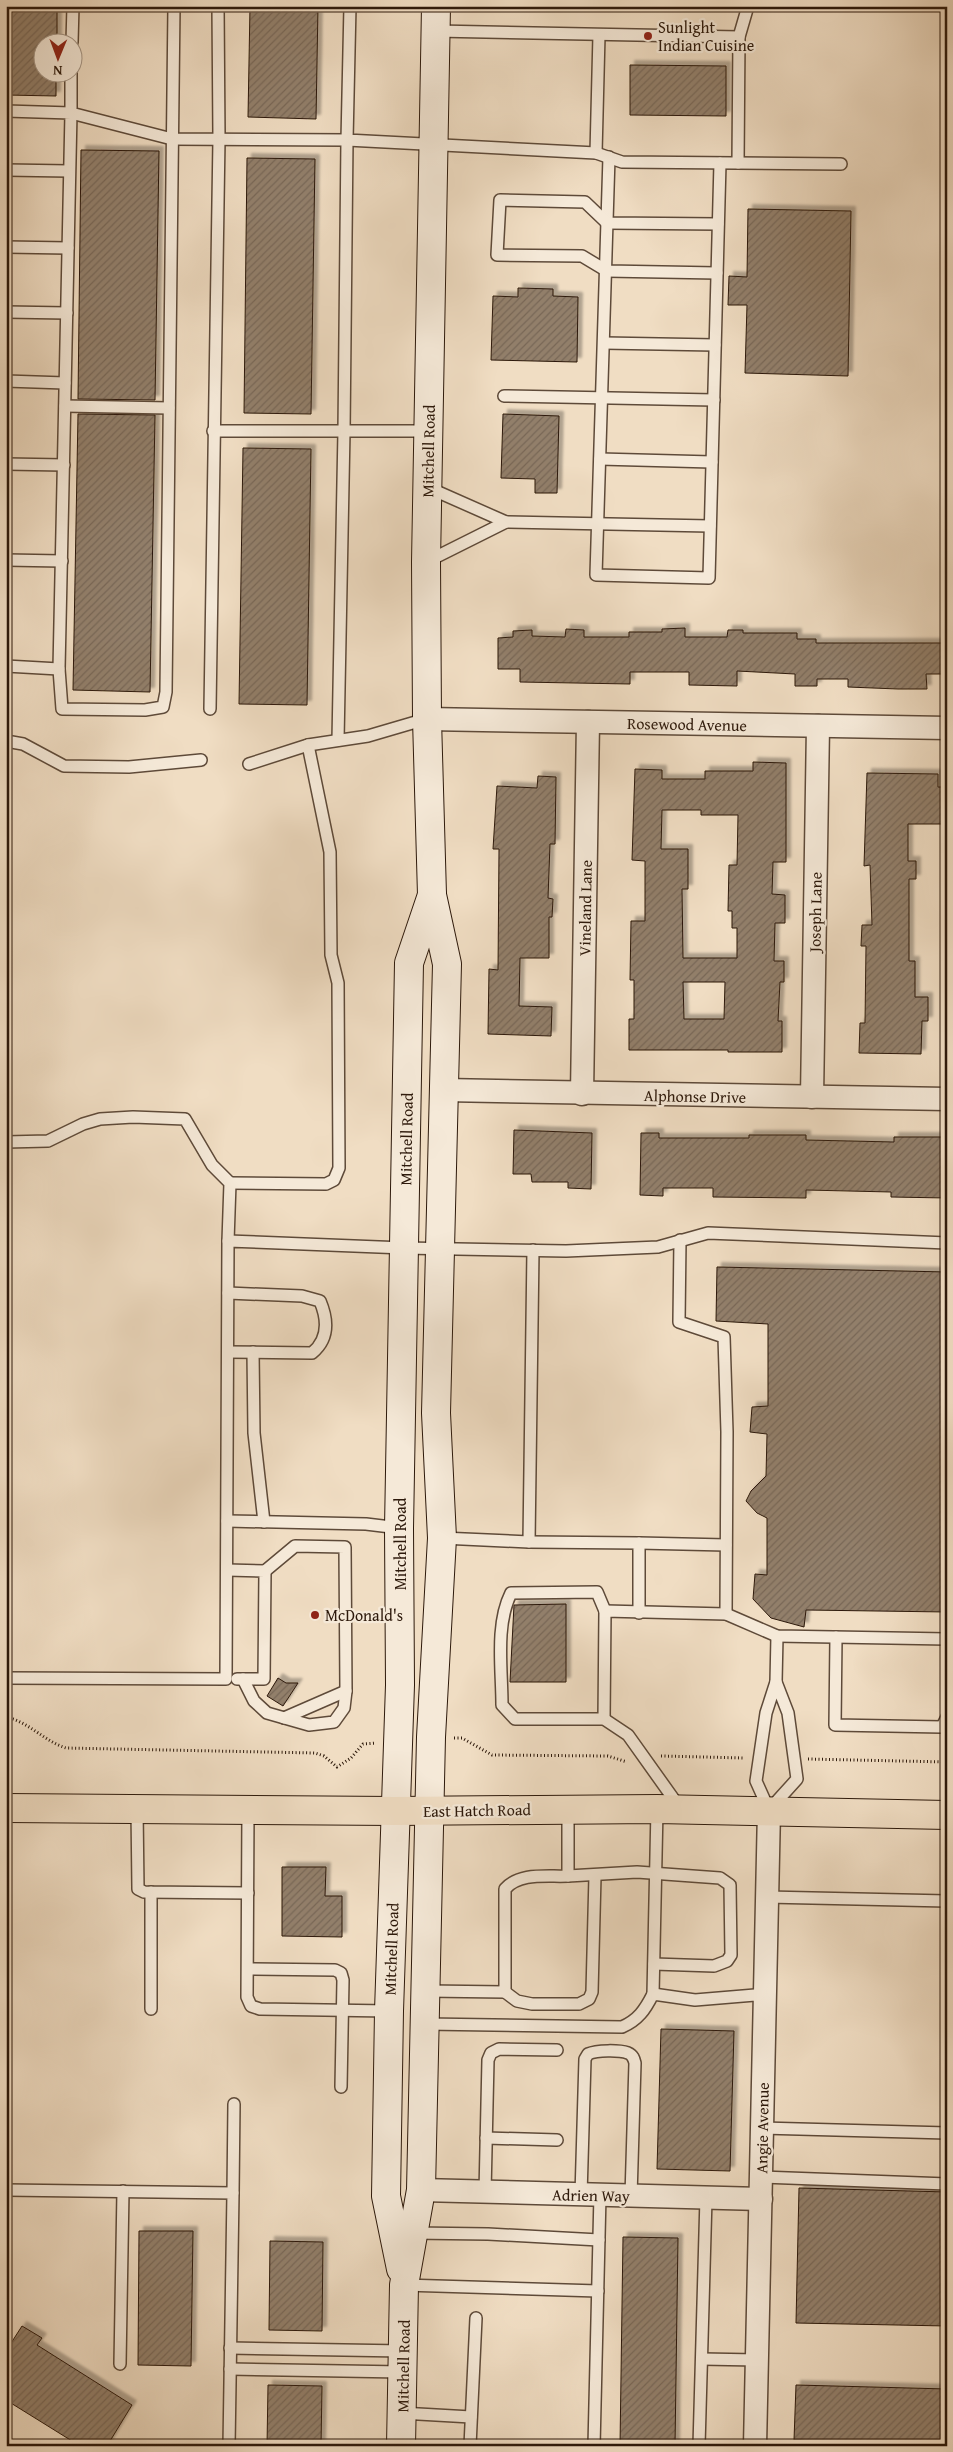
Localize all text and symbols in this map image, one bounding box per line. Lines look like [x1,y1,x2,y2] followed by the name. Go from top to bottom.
[658,15,754,57] place label: Sunlight Indian Cuisine
[642,30,654,42] marker: Sunlight Indian Cuisine
[32,32,82,82] north arrow
[52,61,63,81] text: N
[415,404,441,497] street label: Mitchell Road
[627,711,747,737] street label: Rosewood Avenue
[572,860,598,956] street label: Vineland Lane
[802,872,828,954] street label: Joseph Lane
[644,1083,746,1109] street label: Alphonse Drive
[393,1092,419,1185] street label: Mitchell Road
[388,1497,412,1590] street label: Mitchell Road
[325,1603,403,1627] place label: McDonald's
[309,1609,321,1621] marker: McDonald's
[423,1797,532,1823] street label: East Hatch Road
[377,1902,405,1996] street label: Mitchell Road
[749,2082,775,2174] street label: Angie Avenue
[552,2182,630,2208] street label: Adrien Way
[390,2319,416,2412] street label: Mitchell Road

